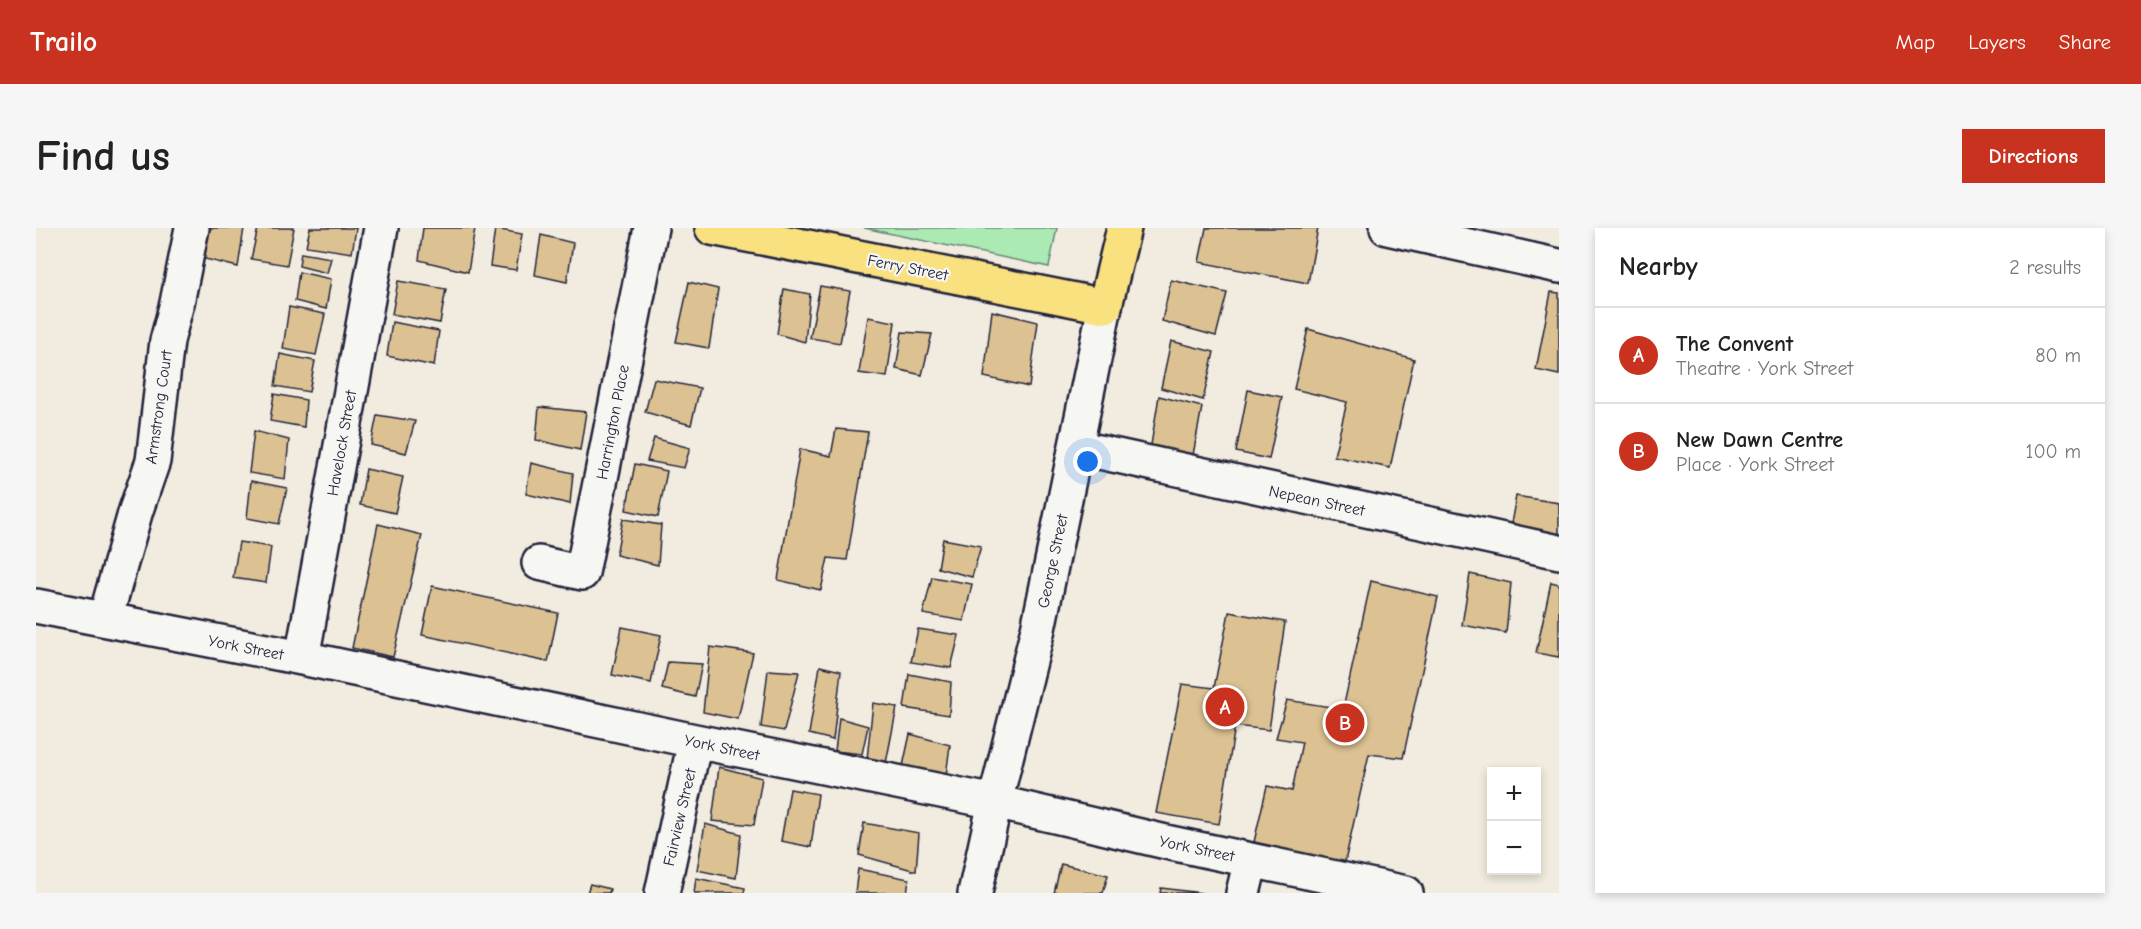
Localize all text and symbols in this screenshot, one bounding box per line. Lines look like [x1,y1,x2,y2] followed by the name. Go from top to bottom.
[30,26,97,58] text: Trailo
[1896,30,1935,54] text: Map
[1968,30,2026,54] text: Layers
[2059,30,2111,54] text: Share
[1962,129,2105,183] button: Directions
[36,132,170,181] text: Find us
[866,251,950,285] street label: Ferry Street
[1619,252,1698,282] text: Nearby
[2009,256,2081,279] text: 2 results
[1676,331,1793,357] text: The Convent
[1633,344,1644,367] text: A
[2035,344,2081,367] text: 80 m
[142,349,176,465] street label: Armstrong Court
[1676,357,1853,380] text: Theatre · York Street
[593,363,633,481] street label: Harrington Place
[324,388,360,497] street label: Havelock Street
[1676,427,1843,453] text: New Dawn Centre
[1632,440,1645,463] text: B
[2026,440,2081,463] text: 100 m
[1073,447,1102,476] your location
[1676,453,1834,476] text: Place · York Street
[1267,482,1367,520] street label: Nepean Street
[1034,512,1072,610] street label: George Street
[207,632,285,664] street label: York Street
[1206,684,1244,730] pin: A
[1326,700,1364,746] pin: B
[682,731,761,765] street label: York Street
[660,766,700,868] street label: Fairview Street
[1487,767,1541,875] map controls
[1487,767,1541,821] button: +
[1487,821,1541,875] button: −
[1157,832,1236,866] street label: York Street

